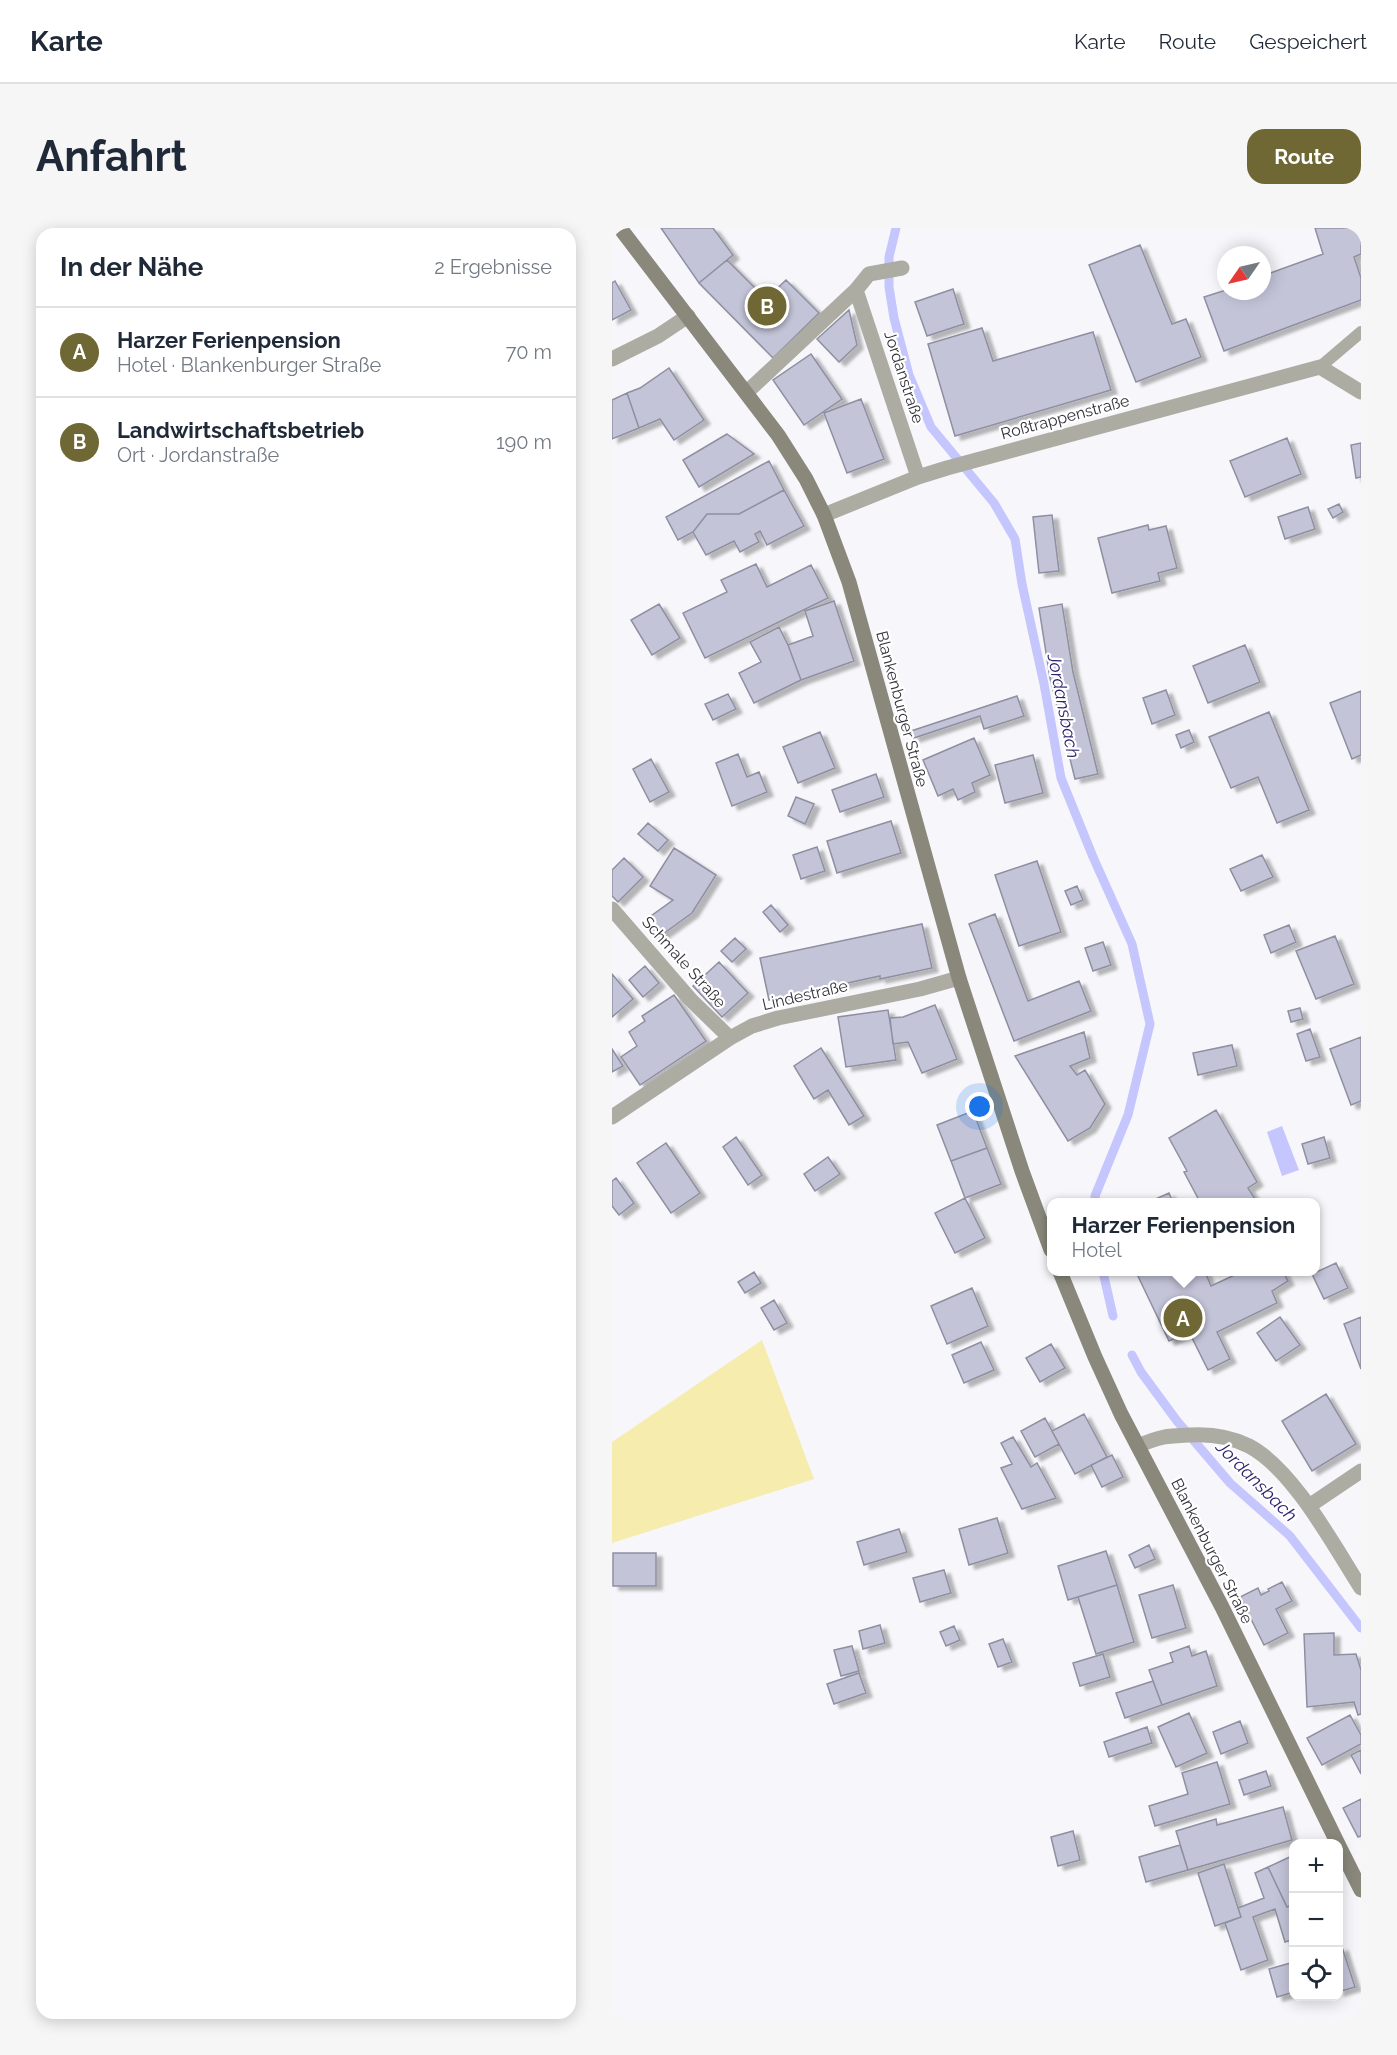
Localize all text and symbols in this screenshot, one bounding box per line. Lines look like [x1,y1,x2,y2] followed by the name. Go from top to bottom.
[30,25,103,58] text: Karte
[1074,29,1126,54] text: Karte
[1159,29,1216,54] text: Route
[1249,29,1367,54] text: Gespeichert
[1247,129,1361,184] button: Route
[36,132,187,181] text: Anfahrt
[1217,246,1271,300] north arrow
[60,252,203,282] text: In der Nähe
[434,255,552,279] text: 2 Ergebnisse
[748,284,786,328] pin: B
[117,327,341,353] text: Harzer Ferienpension
[880,328,928,426] street label: Jordanstraße
[73,340,86,364] text: A
[506,340,552,364] text: 70 m
[117,353,381,377] text: Hotel · Blankenburger Straße
[999,391,1131,443] street label: Roßtrappenstraße
[117,417,364,443] text: Landwirtschaftsbetrieb
[73,430,86,454] text: B
[496,430,552,454] text: 190 m
[117,443,279,467] text: Ort · Jordanstraße
[872,629,932,789] street label: Blankenburger Straße
[1043,651,1084,760] water label: Jordansbach
[638,912,730,1012] street label: Schmale Straße
[760,976,850,1014] street label: Lindestraße
[965,1092,994,1121] your location
[1047,1198,1320,1276] popup
[1072,1212,1295,1238] text: Harzer Ferienpension
[1072,1238,1122,1262] text: Hotel
[1164,1296,1202,1340] pin: A
[1212,1436,1302,1526] water label: Jordansbach
[1167,1475,1257,1627] street label: Blankenburger Straße
[1289,1839,1343,2001] map controls
[1289,1839,1343,1893] button: +
[1289,1893,1343,1947] button: −
[1289,1947,1343,2001] button: locate

